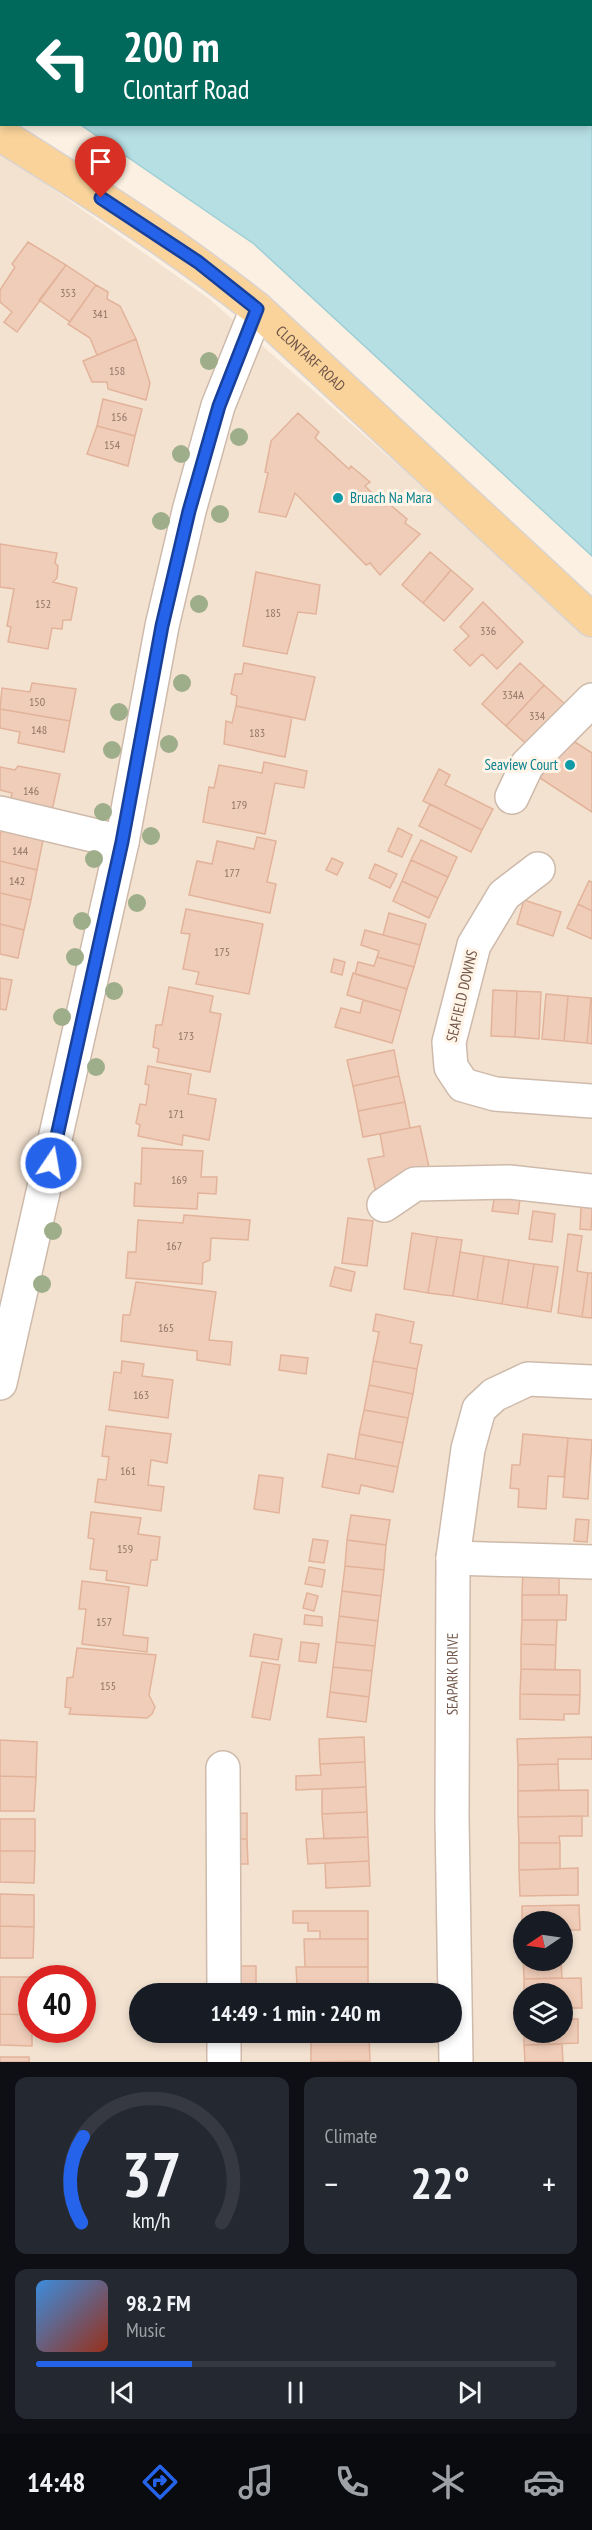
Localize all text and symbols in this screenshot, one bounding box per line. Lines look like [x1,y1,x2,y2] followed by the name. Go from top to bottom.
[123,19,220,74] text: 200 m
[24,24,102,102] icon: left
[123,72,250,106] text: Clontarf Road
[75,136,126,198] pin
[84,145,117,178] icon: arrive
[60,285,76,300] house number: 353
[92,306,108,321] house number: 341
[272,321,350,395] street label: CLONTARF ROAD
[109,363,125,378] house number: 158
[111,409,127,424] house number: 156
[104,437,121,452] house number: 154
[350,488,432,507] place label: Bruach Na Mara
[331,491,345,505] marker: Bruach Na Mara
[35,596,51,611] house number: 152
[265,605,281,620] house number: 185
[480,623,496,638] house number: 336
[502,687,524,702] house number: 334A
[29,694,45,709] house number: 150
[529,708,546,723] house number: 334
[31,722,47,737] house number: 148
[249,725,265,740] house number: 183
[484,755,558,774] place label: Seaview Court
[563,758,577,772] marker: Seaview Court
[23,783,39,798] house number: 146
[231,797,247,812] house number: 179
[12,843,29,858] house number: 144
[224,865,240,880] house number: 177
[9,873,25,888] house number: 142
[214,944,230,959] house number: 175
[442,948,481,1044] street label: SEAFIELD DOWNS
[178,1028,194,1043] house number: 173
[168,1106,184,1121] house number: 171
[19,1131,83,1195] position arrow
[171,1172,187,1187] house number: 169
[166,1238,182,1253] house number: 167
[158,1320,174,1335] house number: 165
[133,1387,149,1402] house number: 163
[120,1463,136,1478] house number: 161
[117,1541,133,1556] house number: 159
[96,1614,112,1629] house number: 157
[442,1633,462,1715] street label: SEAPARK DRIVE
[100,1678,116,1693] house number: 155
[513,1911,573,1971] north arrow
[513,1911,573,2043] map controls
[18,1965,96,2043] speed limit sign: 40
[513,1983,573,2043] button: layers
[210,1999,381,2027] text: 14:49 · 1 min · 240 m
[325,2123,377,2149] text: Climate
[122,2133,182,2214] text: 37
[411,2153,470,2211] text: 22°
[325,2162,338,2205] text: −
[542,2162,556,2205] text: +
[133,2206,171,2234] text: km/h
[126,2289,191,2317] text: 98.2 FM
[126,2317,166,2343] text: Music
[106,2376,139,2409] icon: previous
[279,2376,312,2409] icon: pause
[453,2376,486,2409] icon: next
[139,2461,181,2503] icon: directions
[235,2461,277,2503] icon: music
[331,2461,373,2503] icon: phone
[427,2461,469,2503] icon: climate
[523,2461,565,2503] icon: car
[27,2465,85,2499] text: 14:48

